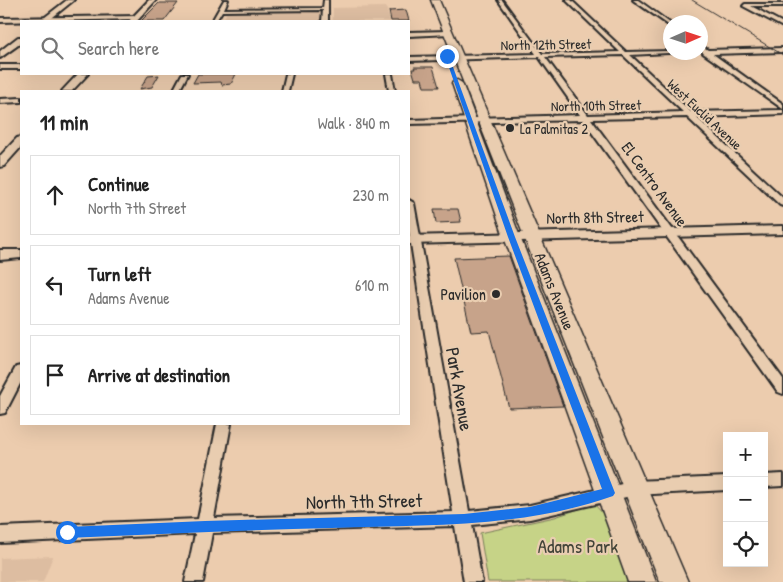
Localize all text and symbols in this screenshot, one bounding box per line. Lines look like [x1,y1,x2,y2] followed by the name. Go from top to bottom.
[663,15,708,60] north arrow
[20,20,410,75] search box
[38,34,66,62] icon: search
[501,34,592,54] street label: North 12th Street
[78,35,159,61] text: Search here
[436,45,459,68] route end
[663,74,747,154] street label: West Euclid Avenue
[551,95,641,115] street label: North 10th Street
[40,108,89,137] text: 11 min
[318,112,390,134] text: Walk · 840 m
[520,119,588,138] place label: La Palmitas 2
[504,122,516,134] marker: La Palmitas 2
[617,137,694,231] street label: El Centro Avenue
[88,171,149,197] text: Continue
[41,181,69,209] icon: ahead
[353,184,389,206] text: 230 m
[88,197,186,219] text: North 7th Street
[546,205,644,229] street label: North 8th Street
[530,249,581,334] street label: Adams Avenue
[88,261,151,287] text: Turn left
[41,271,69,299] icon: left
[355,274,389,296] text: 610 m
[441,283,486,305] place label: Pavilion
[88,287,170,309] text: Adams Avenue
[490,288,502,300] marker: Pavilion
[440,345,480,433] street label: Park Avenue
[41,361,69,389] icon: arrive
[88,362,230,388] text: Arrive at destination
[723,432,768,567] map controls
[723,432,768,477] button: +
[723,477,768,522] button: −
[306,487,423,515] street label: North 7th Street
[56,521,79,544] route start
[723,522,768,567] button: locate
[538,533,618,559] park label: Adams Park

